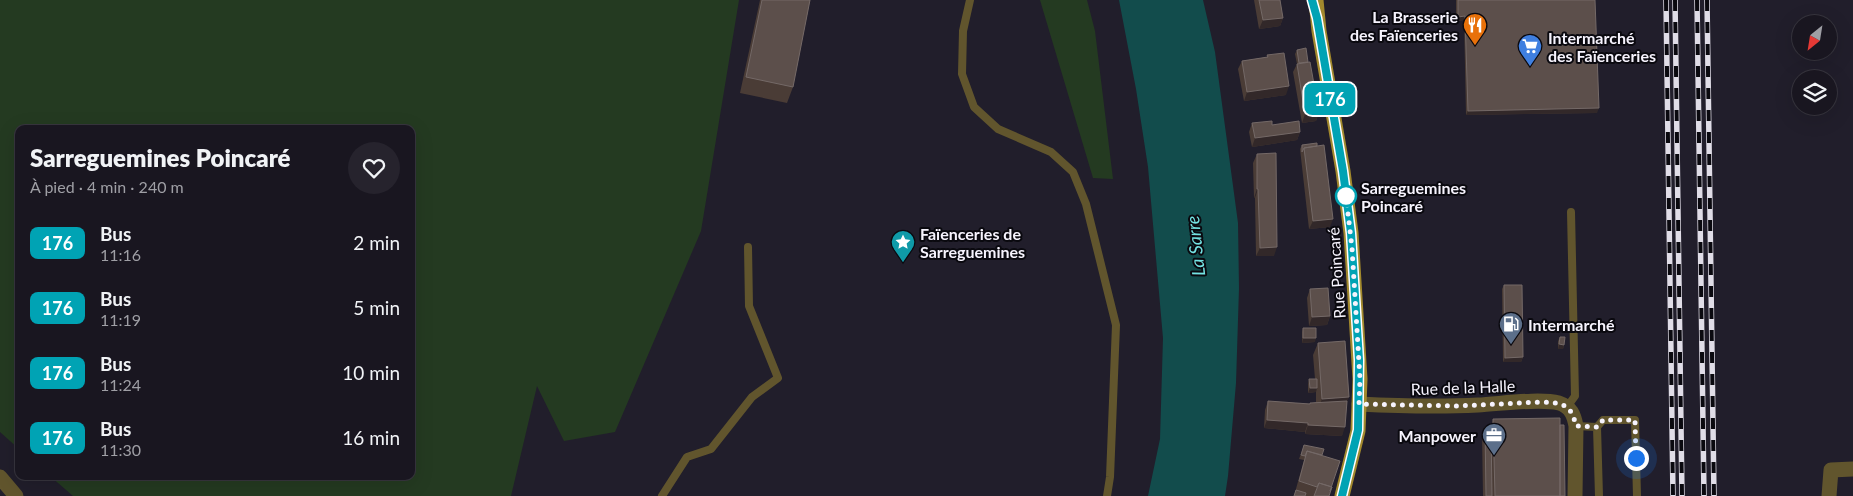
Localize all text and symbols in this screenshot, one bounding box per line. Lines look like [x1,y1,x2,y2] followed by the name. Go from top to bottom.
[1350,7,1458,44] place label: La Brasserie des Faïenceries
[1462,12,1488,46] restaurant icon: La Brasserie des Faïenceries
[1792,15,1838,60] north arrow
[1792,15,1837,115] map controls
[1548,28,1656,65] place label: Intermarché des Faïenceries
[1517,33,1543,67] supermarket icon: Intermarché des Faïenceries
[1792,70,1837,115] button: layers
[1301,83,1359,115] line badge: 176
[1314,88,1346,110] text: 176
[348,142,400,194] button: heart
[30,143,291,172] text: Sarreguemines Poincaré
[30,177,184,196] text: À pied · 4 min · 240 m
[1361,178,1466,215] place label: Sarreguemines Poincaré
[1335,185,1357,207] marker: Sarreguemines Poincaré
[1181,215,1209,277] water label: La Sarre
[100,222,131,245] text: Bus
[920,224,1025,261] place label: Faïenceries de Sarreguemines
[1323,227,1349,319] street label: Rue Poincaré
[890,229,916,263] place icon: Faïenceries de Sarreguemines
[353,231,400,254] text: 2 min
[42,232,73,254] text: 176
[100,245,141,264] text: 11:16
[100,287,131,310] text: Bus
[353,296,400,319] text: 5 min
[42,297,73,319] text: 176
[100,310,141,329] text: 11:19
[1498,311,1524,345] fuel station icon: Intermarché
[1528,315,1615,334] place label: Intermarché
[100,352,131,375] text: Bus
[342,361,400,384] text: 10 min
[42,362,73,384] text: 176
[100,375,141,394] text: 11:24
[1410,376,1516,398] street label: Rue de la Halle
[100,417,131,440] text: Bus
[1481,422,1507,456] office icon: Manpower
[342,426,400,449] text: 16 min
[1399,426,1476,445] place label: Manpower
[42,427,73,449] text: 176
[100,440,141,459] text: 11:30
[1624,446,1649,471] your location

